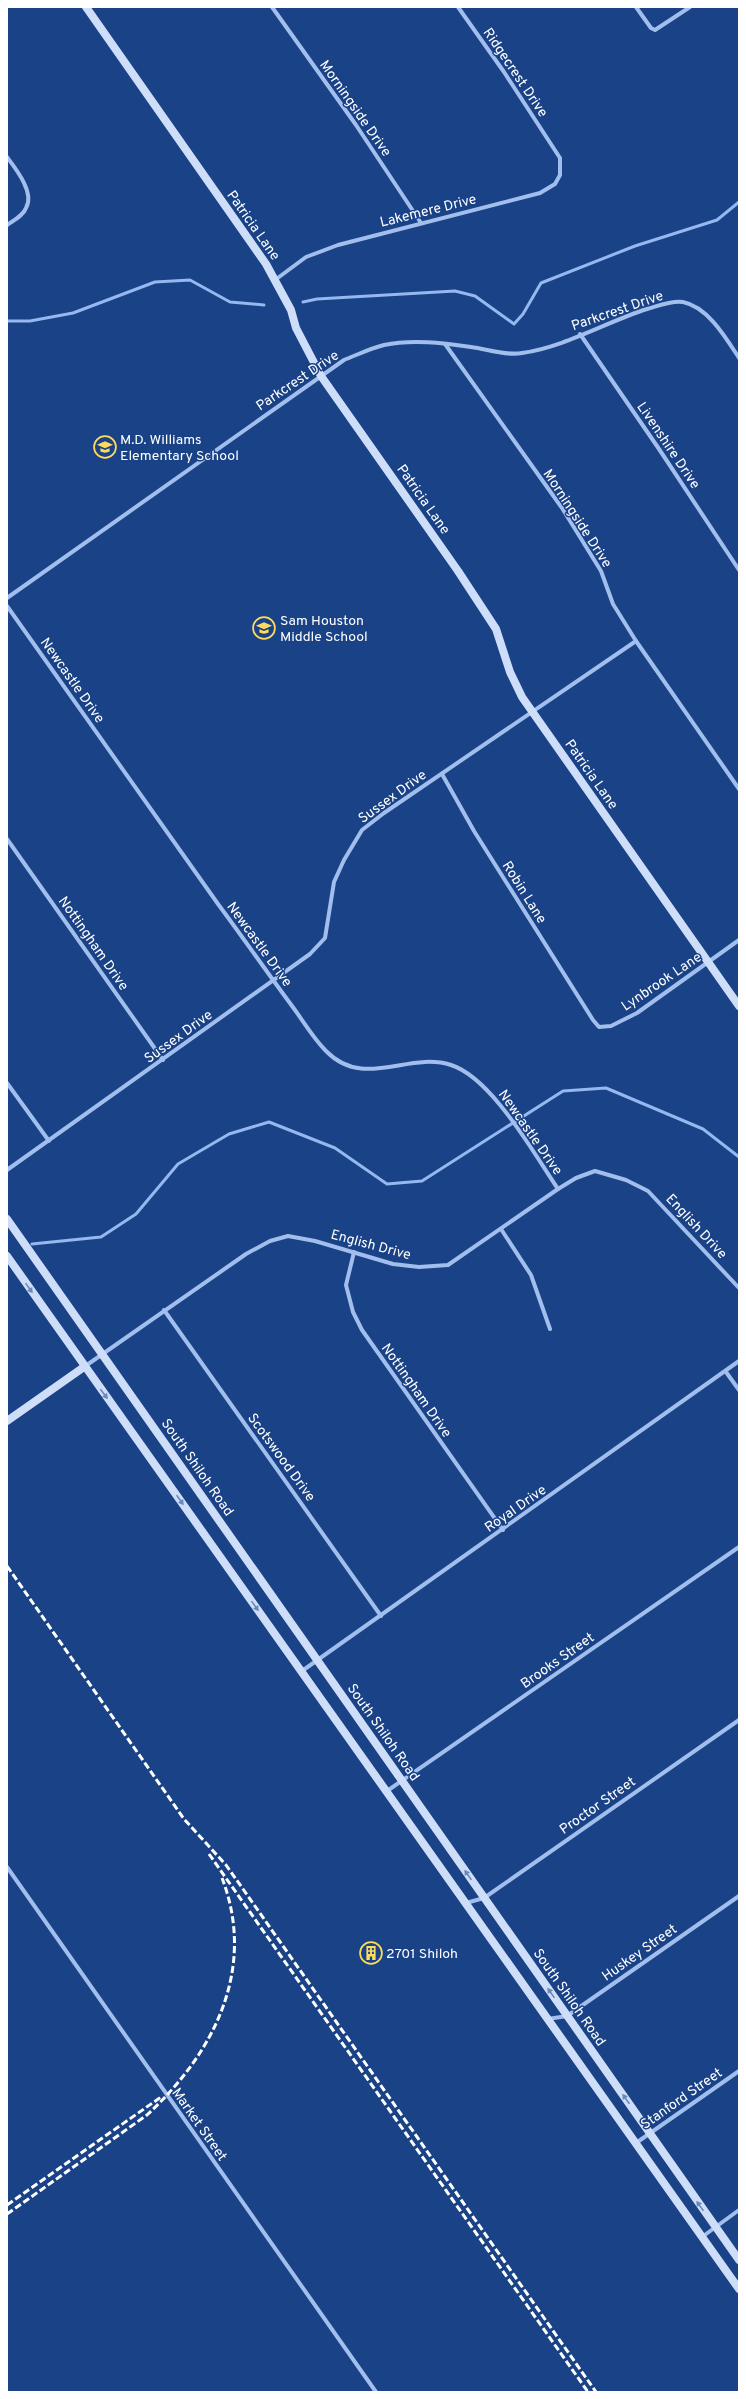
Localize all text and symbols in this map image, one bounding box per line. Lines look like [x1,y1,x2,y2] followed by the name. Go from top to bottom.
[479,25,551,121] street label: Ridgecrest Drive
[315,57,394,160] street label: Morningside Drive
[222,188,283,264] street label: Patricia Lane
[378,191,478,232] street label: Lakemere Drive
[569,288,666,335] street label: Parkcrest Drive
[253,347,342,415] street label: Parkcrest Drive
[632,399,703,493] street label: Livenshire Drive
[120,432,239,465] place label: M.D. Williams Elementary School
[92,434,118,460] school or university icon: M.D. Williams Elementary School
[392,462,453,538] street label: Patricia Lane
[539,466,615,571] street label: Morningside Drive
[280,613,368,646] place label: Sam Houston Middle School
[251,615,277,641] school or university icon: Sam Houston Middle School
[36,635,108,727] street label: Newcastle Drive
[560,737,621,813] street label: Patricia Lane
[355,767,430,828] street label: Sussex Drive
[498,858,550,927] street label: Robin Lane
[54,893,132,994] street label: Nottingham Drive
[222,899,295,991] street label: Newcastle Drive
[618,949,705,1015] street label: Lynbrook Lane
[141,1007,216,1068] street label: Sussex Drive
[494,1087,566,1179] street label: Newcastle Drive
[662,1191,730,1263] street label: English Drive
[329,1227,413,1264] street label: English Drive
[25,1282,33,1293] one-way arrow
[377,1340,455,1441] street label: Nottingham Drive
[100,1388,109,1399] one-way arrow
[243,1411,318,1505] street label: Scotswood Drive
[157,1416,237,1520] street label: South Shiloh Road
[482,1482,550,1537] street label: Royal Drive
[176,1494,184,1505] one-way arrow
[251,1600,259,1611] one-way arrow
[518,1630,598,1693] street label: Brooks Street
[343,1681,423,1785] street label: South Shiloh Road
[557,1774,639,1839] street label: Proctor Street
[464,1870,472,1880] one-way arrow
[599,1921,681,1985] street label: Huskey Street
[358,1940,384,1966] building icon: 2701 Shiloh
[386,1946,458,1963] place label: 2701 Shiloh
[529,1946,609,2050] street label: South Shiloh Road
[547,1988,555,1998] one-way arrow
[638,2065,726,2134] street label: Stanford Street
[167,2085,230,2165] street label: Market Street
[622,2094,630,2104] one-way arrow
[696,2200,704,2211] one-way arrow

